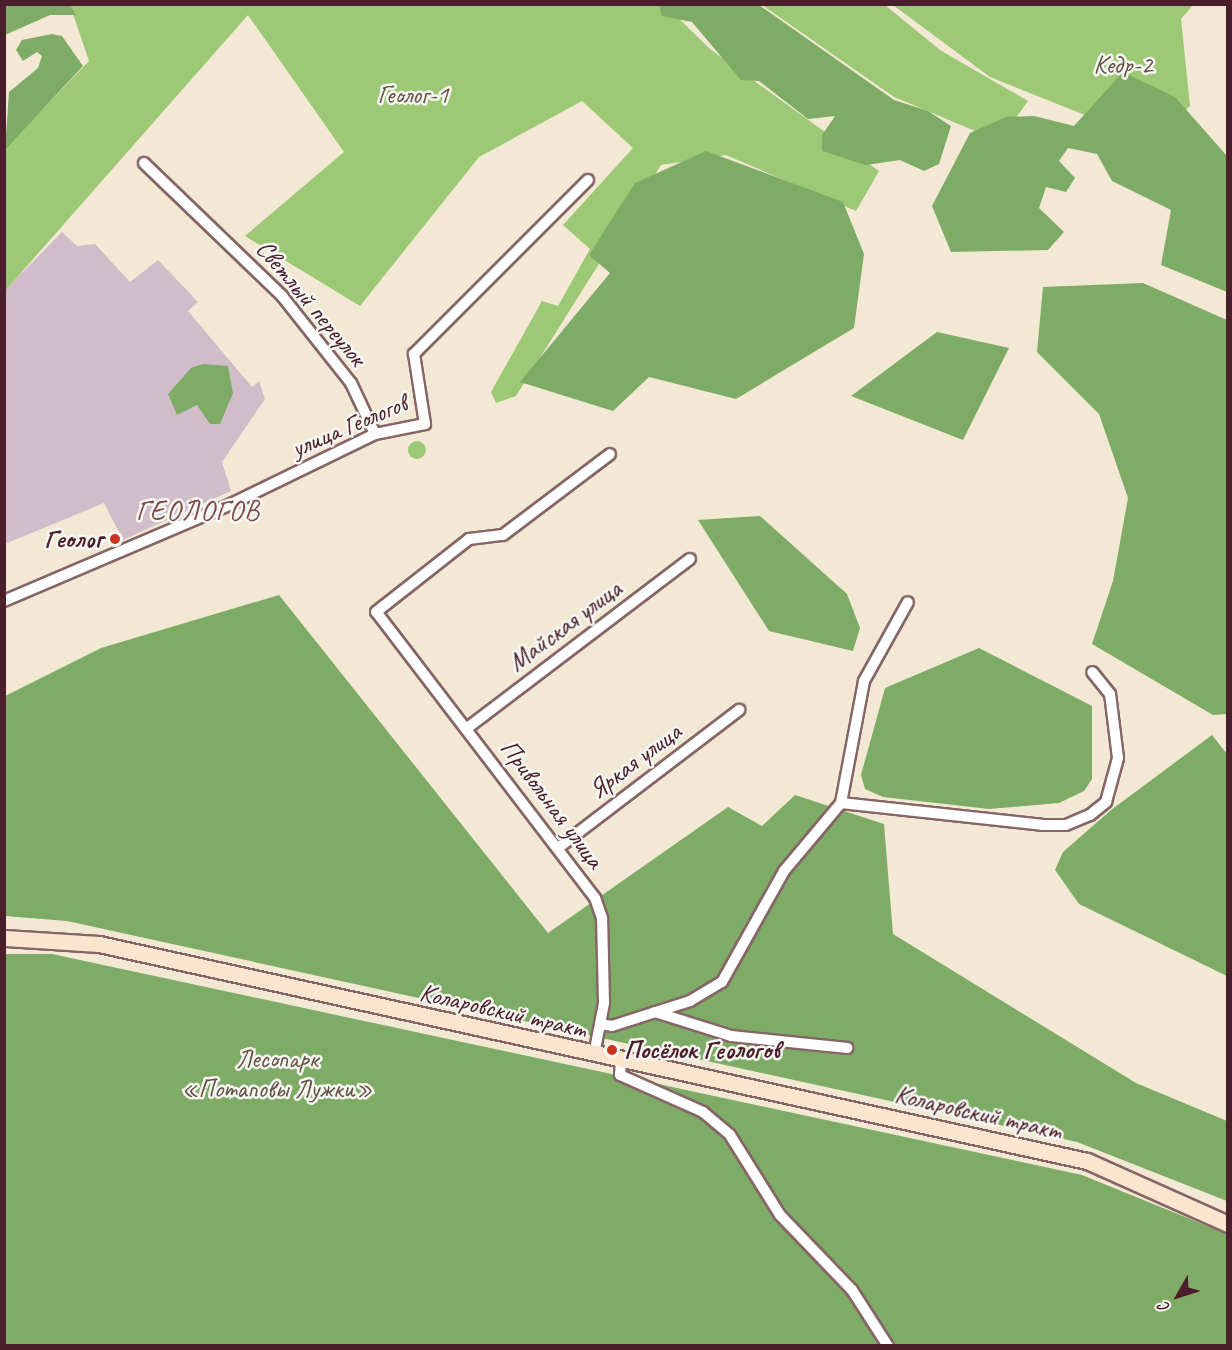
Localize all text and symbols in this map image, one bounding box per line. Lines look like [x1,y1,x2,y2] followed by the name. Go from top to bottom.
[1093,49,1153,81] park label: Кедр-2
[378,79,448,111] park label: Геолог-1
[249,233,373,373] street label: Светлый переулок
[286,387,412,465] street label: улица Геологов
[136,494,260,528] district label: ГЕОЛОГОВ
[44,523,103,555] place label: Геолог
[108,532,122,546] marker: Геолог
[502,573,628,679] street label: Майская улица
[582,716,688,806] street label: Яркая улица
[493,733,611,875] street label: Привольная улица
[417,977,589,1045] street label: Коларовский тракт
[624,1034,781,1066] place label: Посёлок Геологов
[181,1043,373,1104] park label: Лесопарк «Потаповы Лужки»
[605,1043,619,1057] marker: Посёлок Геологов
[892,1079,1064,1147] street label: Коларовский тракт
[1148,1266,1208,1326] north arrow
[1154,1298,1174,1317] text: С

